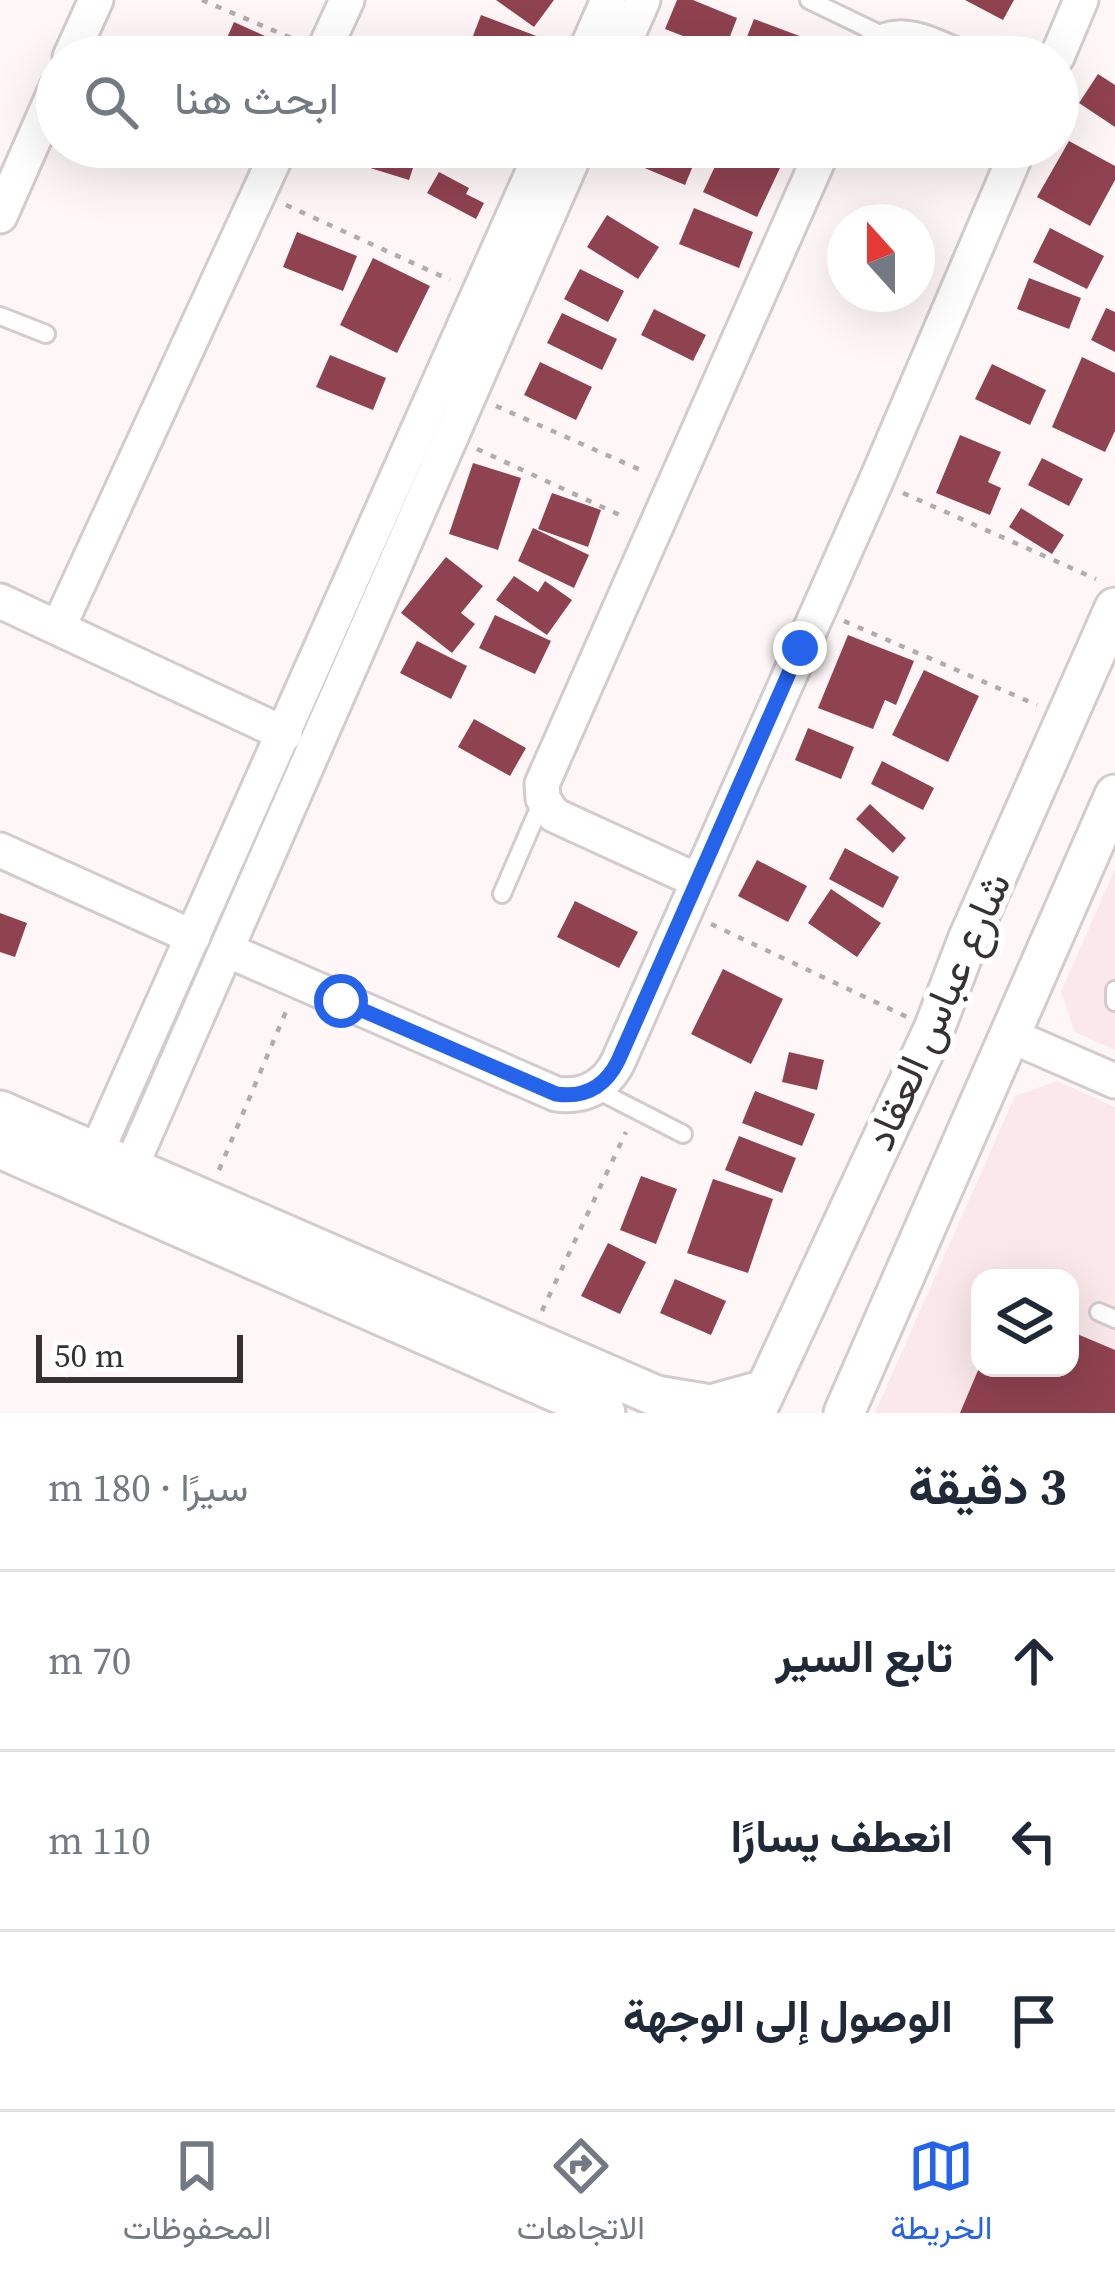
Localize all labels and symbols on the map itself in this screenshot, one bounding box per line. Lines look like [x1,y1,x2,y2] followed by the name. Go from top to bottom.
[827,204,935,312] north arrow
[773,621,827,675] route end
[850,863,1024,1159] street label: شارع عباس العقاد
[314,974,368,1028] route start
[36,1329,243,1382] scale bar

